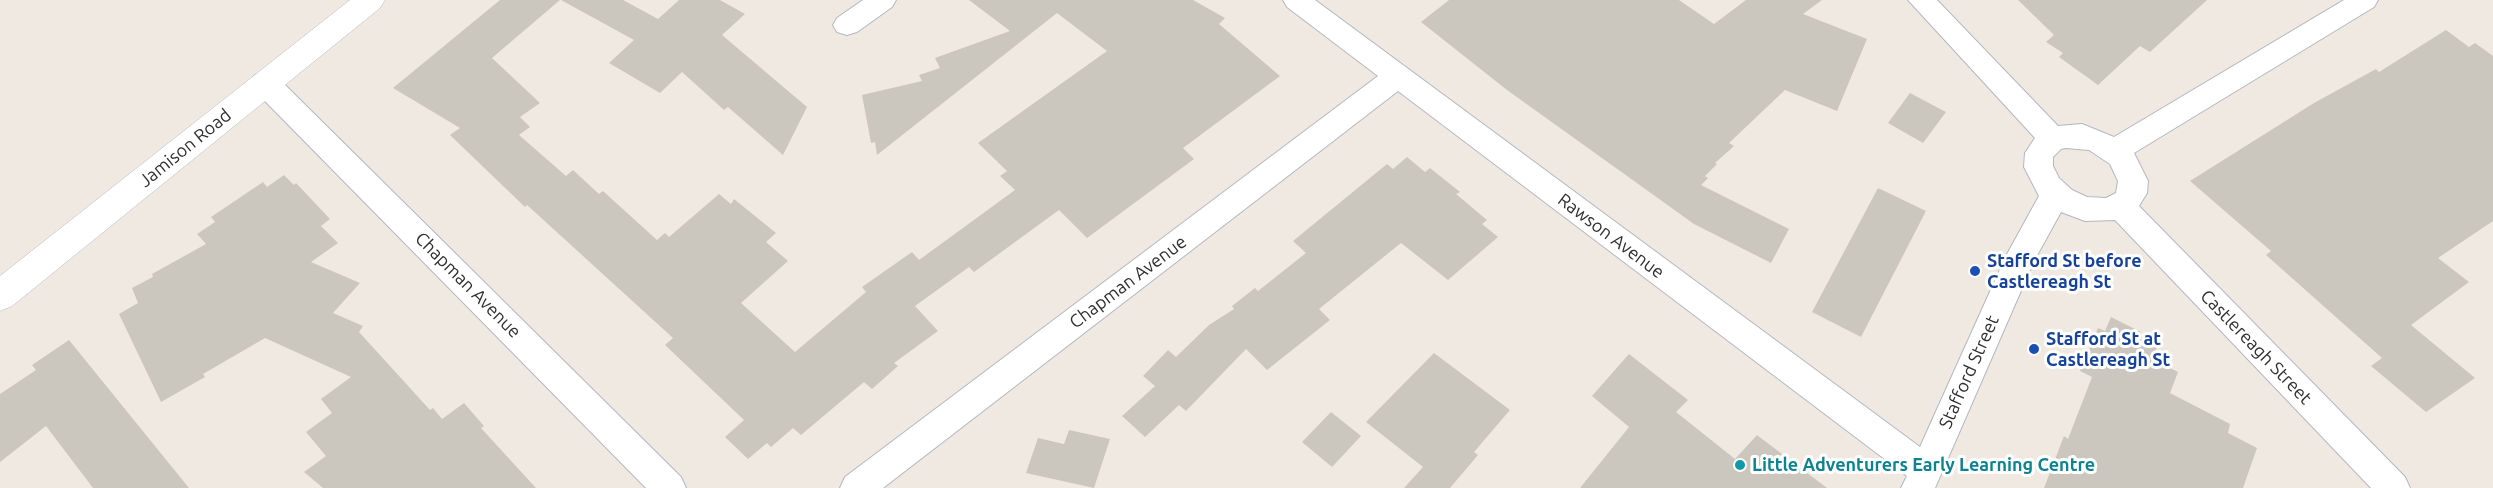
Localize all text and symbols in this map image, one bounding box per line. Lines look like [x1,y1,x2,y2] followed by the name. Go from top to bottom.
[135,104,235,192] street label: Jamison Road
[1553,189,1669,283] street label: Rawson Avenue
[411,228,525,342] street label: Chapman Avenue
[1065,231,1191,333] street label: Chapman Avenue
[1987,250,2142,292] place label: Stafford St before Castlereagh St
[1968,264,1982,278] marker: Stafford St before Castlereagh St
[2196,285,2316,409] street label: Castlereagh Street
[1934,312,2004,432] street label: Stafford Street
[2046,328,2170,370] place label: Stafford St at Castlereagh St
[2027,342,2041,356] marker: Stafford St at Castlereagh St
[1752,454,2095,476] place label: Little Adventurers Early Learning Centre
[1733,458,1747,472] marker: Little Adventurers Early Learning Centre

